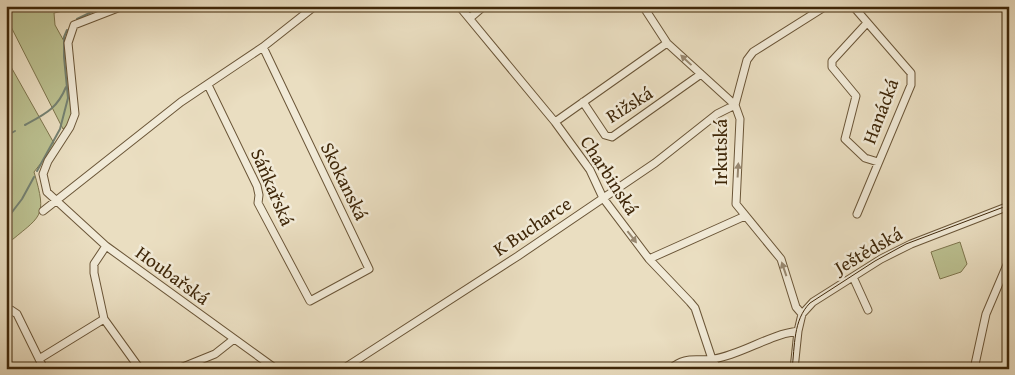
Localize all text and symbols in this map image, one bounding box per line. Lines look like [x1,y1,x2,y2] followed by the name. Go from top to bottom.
[680,54,692,66] one-way arrow
[855,74,905,148] street label: Hanácká
[600,79,658,129] street label: Rižská
[706,119,734,185] street label: Irkutská
[574,130,646,220] street label: Charbinská
[314,137,376,225] street label: Skokanská
[244,144,302,230] street label: Sáňkařská
[734,162,742,178] one-way arrow
[487,189,577,263] street label: K Bucharce
[827,219,907,282] street label: Ještědská
[627,230,638,243] one-way arrow
[130,239,216,311] street label: Houbařská
[780,262,788,277] one-way arrow

